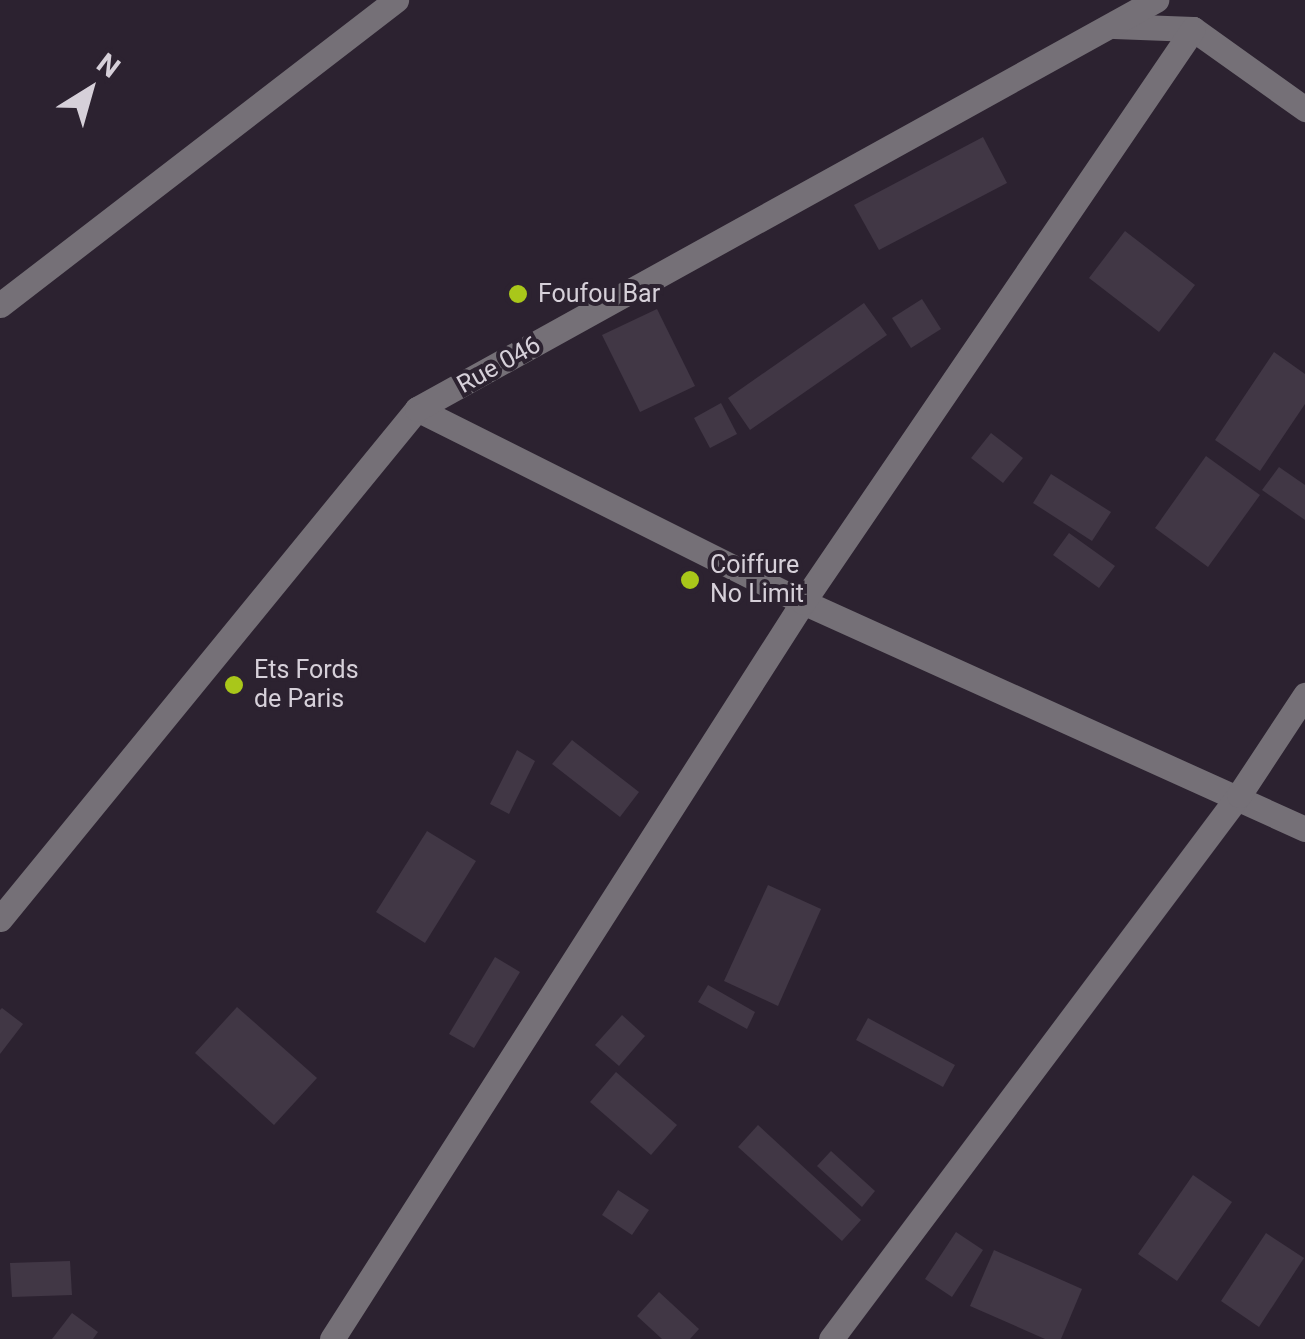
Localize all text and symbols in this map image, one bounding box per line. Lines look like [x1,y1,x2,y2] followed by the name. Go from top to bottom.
[40,40,140,140] north arrow
[91,47,126,85] text: N
[538,279,660,309] place label: Foufou Bar
[507,283,529,305] marker: Foufou Bar
[452,330,546,400] street label: Rue 046
[710,551,804,610] place label: Coiffure No Limit
[679,569,701,591] marker: Coiffure No Limit
[254,656,359,715] place label: Ets Fords de Paris
[223,674,245,696] marker: Ets Fords de Paris

